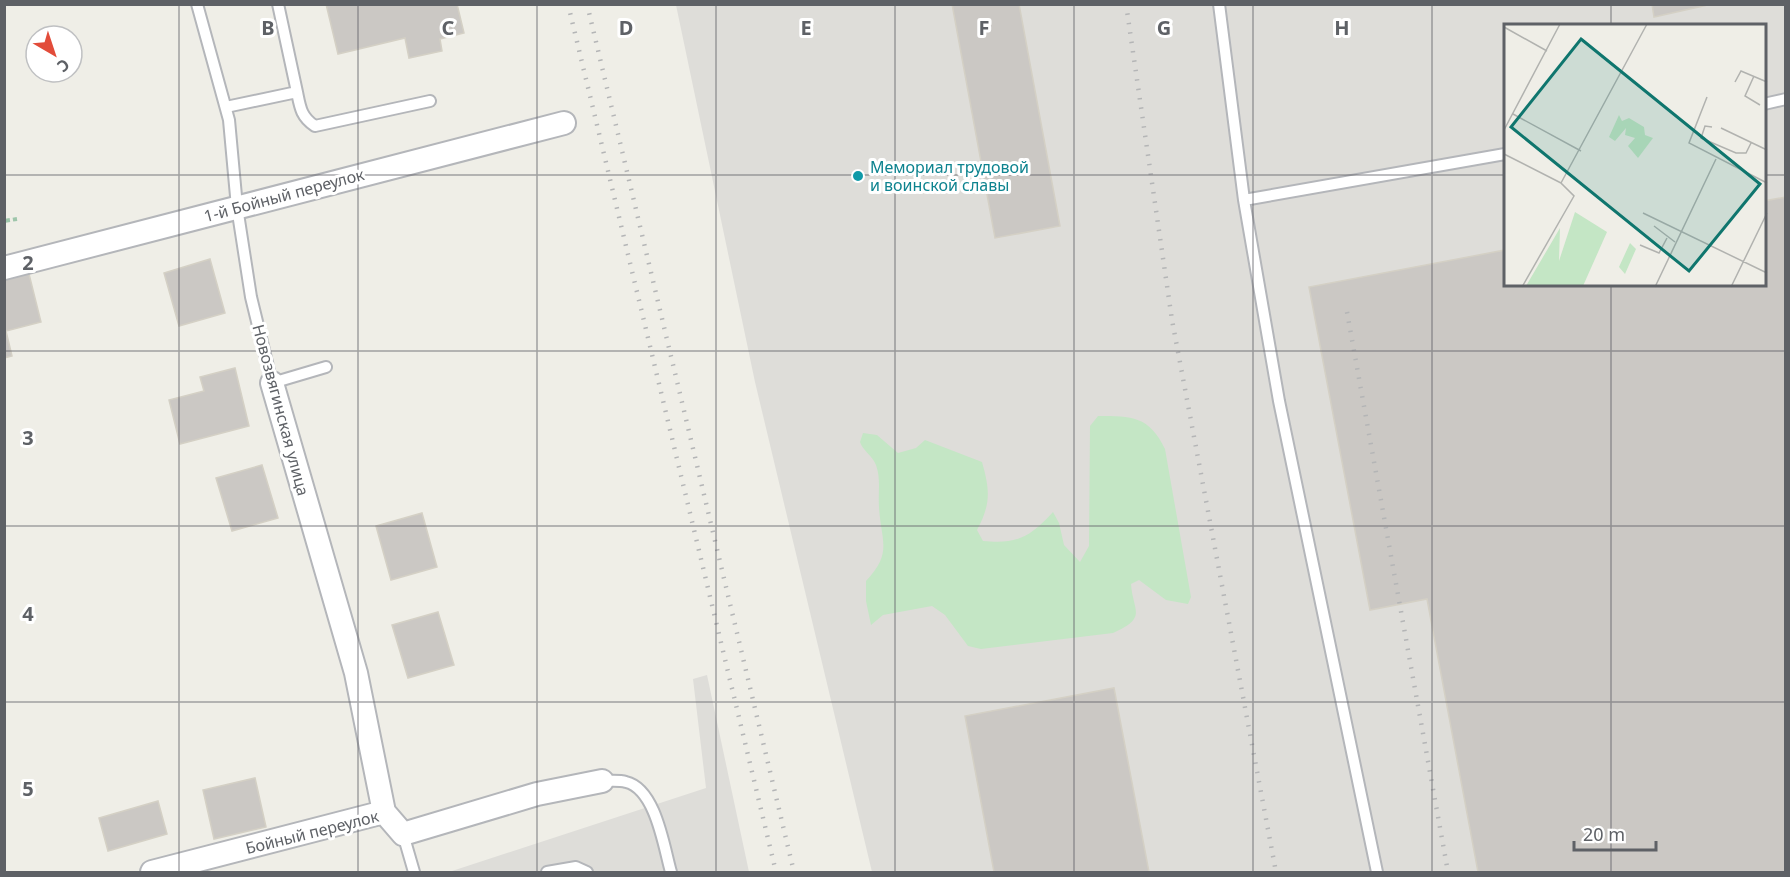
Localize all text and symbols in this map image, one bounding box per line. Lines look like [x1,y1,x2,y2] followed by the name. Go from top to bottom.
[261,14,275,41] text: B
[442,14,455,41] text: C
[619,14,633,41] text: D
[800,14,812,41] text: E
[979,14,989,41] text: F
[1157,14,1171,41] text: G
[1334,14,1350,41] text: H
[24,24,84,84] north arrow
[1504,24,1766,286] inset map
[53,54,74,77] text: С
[870,156,1029,196] place label: Мемориал трудовой и воинской славы
[201,163,367,227] street label: 1-й Бойный переулок
[851,169,865,183] marker: Мемориал трудовой и воинской славы
[22,249,34,276] text: 2
[248,322,314,498] street label: Новозвягинская улица
[22,424,34,451] text: 3
[22,600,34,627] text: 4
[22,775,34,802] text: 5
[243,805,381,859] street label: Бойный переулок
[1574,814,1656,852] scale bar
[1583,822,1625,846] text: 20 m

